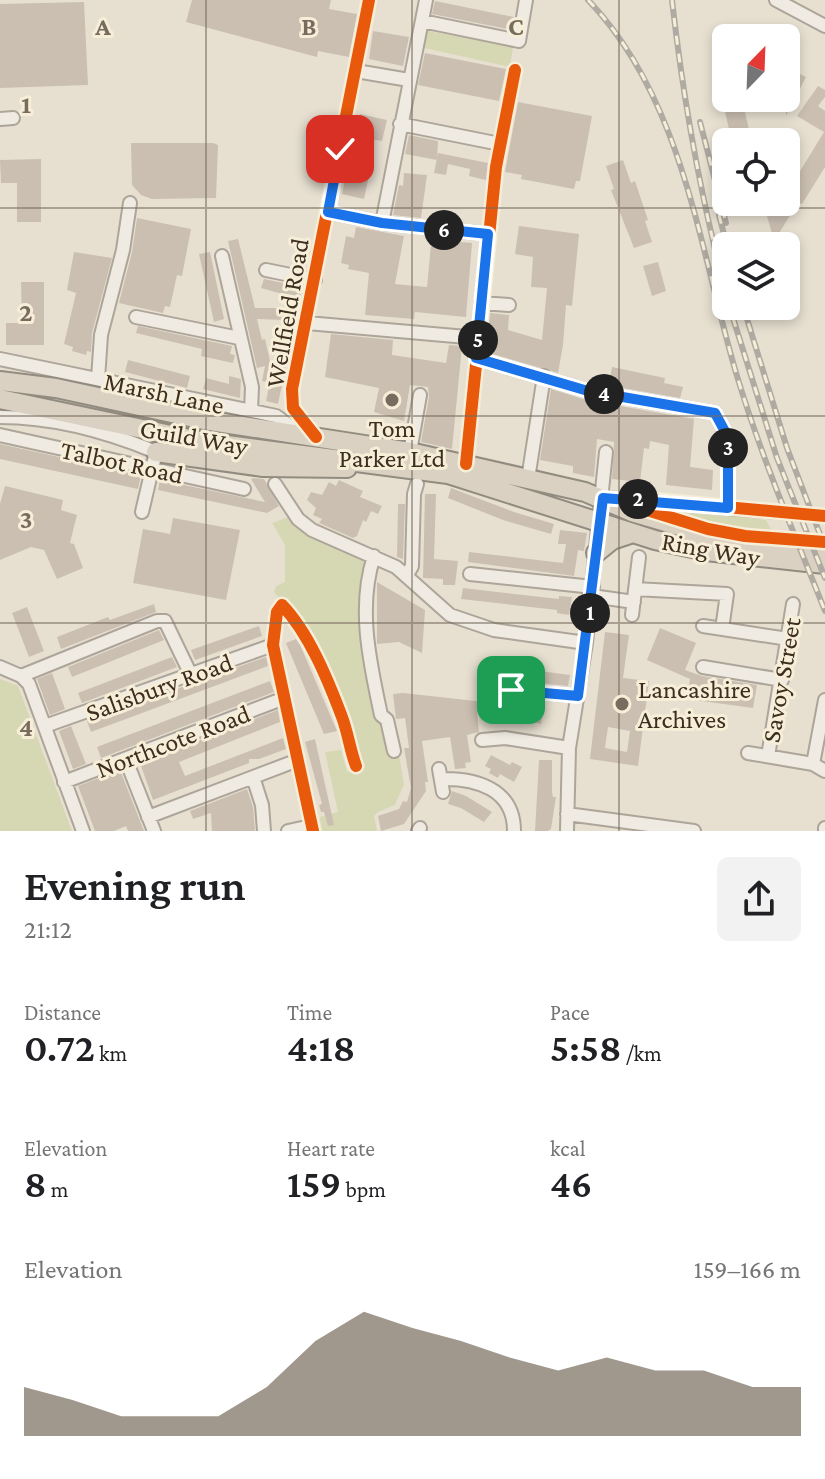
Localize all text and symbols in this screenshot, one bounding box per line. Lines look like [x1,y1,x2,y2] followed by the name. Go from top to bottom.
[94,12,111,41] text: A
[301,12,317,41] text: B
[508,12,524,41] text: C
[712,24,800,112] north arrow
[712,24,800,320] map controls
[21,90,31,119] text: 1
[306,115,374,183] pin
[318,127,362,171] icon: check
[712,128,800,216] button: locate
[424,210,464,250] pin: 6
[438,217,450,242] text: 6
[712,232,800,320] button: layers
[260,236,315,390] street label: Wellfield Road
[19,298,33,327] text: 2
[458,320,498,360] pin: 5
[473,327,483,352] text: 5
[101,367,227,420] street label: Marsh Lane
[584,374,624,414] pin: 4
[598,381,610,406] text: 4
[383,391,401,409] marker: Tom Parker Ltd
[138,414,251,461] street label: Guild Way
[339,414,446,473] place label: Tom Parker Ltd
[708,428,748,468] pin: 3
[58,435,186,490] street label: Talbot Road
[723,435,733,460] text: 3
[618,479,658,519] pin: 2
[632,486,644,511] text: 2
[20,505,32,534] text: 3
[660,527,763,573] street label: Ring Way
[570,593,610,633] pin: 1
[586,600,594,625] text: 1
[756,615,807,745] street label: Savoy Street
[82,647,237,727] street label: Salisbury Road
[477,656,545,724] pin
[489,668,533,712] icon: arrive
[638,675,751,734] place label: Lancashire Archives
[613,695,631,713] marker: Lancashire Archives
[92,699,255,784] street label: Northcote Road
[19,713,33,742] text: 4
[717,857,801,941] button: share
[24,861,246,909] text: Evening run
[24,915,72,944] text: 21:12
[24,1000,101,1025] text: Distance
[287,1000,332,1025] text: Time
[550,1000,590,1025] text: Pace
[24,1025,95,1070] text: 0.72
[287,1025,355,1070] text: 4:18
[550,1025,622,1070] text: 5:58
[95,1041,127,1066] text: km
[622,1041,662,1066] text: /km
[24,1136,107,1161] text: Elevation
[287,1136,375,1161] text: Heart rate
[550,1136,585,1161] text: kcal
[24,1161,47,1206] text: 8
[287,1161,341,1206] text: 159
[550,1161,592,1206] text: 46
[47,1177,68,1202] text: m
[341,1177,386,1202] text: bpm
[24,1255,122,1284] text: Elevation
[694,1255,801,1284] text: 159–166 m

